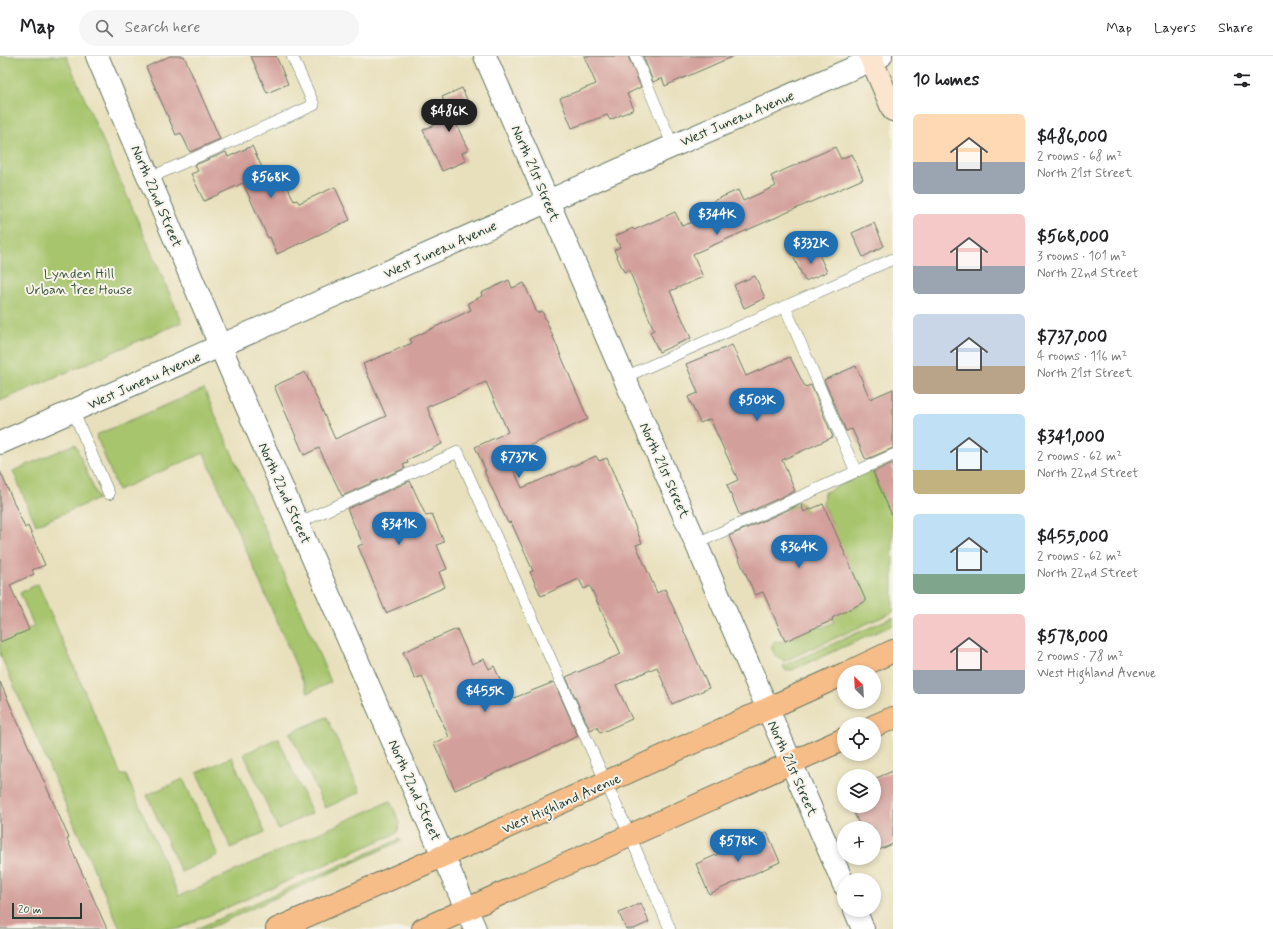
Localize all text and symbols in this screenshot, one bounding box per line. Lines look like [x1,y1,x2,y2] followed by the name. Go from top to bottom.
[79,10,359,46] search box
[20,15,55,40] text: Map
[93,17,115,39] icon: search
[125,18,200,38] text: Search here
[1106,19,1132,37] text: Map
[1154,19,1196,37] text: Layers
[1218,19,1253,37] text: Share
[913,69,979,91] text: 10 homes
[1231,69,1253,91] icon: filters
[678,87,797,151] street label: West Juneau Avenue
[421,99,477,133] pin: $486K
[430,103,468,120] text: $486K
[507,123,564,225] street label: North 21st Street
[1037,126,1107,148] text: $486,000
[945,130,993,178] icon: home
[126,143,186,251] street label: North 22nd Street
[1037,148,1122,165] text: 2 rooms · 68 m²
[243,165,299,199] pin: $568K
[1037,165,1132,182] text: North 21st Street
[252,169,290,186] text: $568K
[689,202,745,236] pin: $344K
[698,206,736,223] text: $344K
[381,217,500,283] street label: West Juneau Avenue
[1037,226,1109,248] text: $568,000
[945,230,993,278] icon: home
[783,231,839,265] pin: $332K
[793,235,829,252] text: $332K
[1037,248,1126,265] text: 3 rooms · 101 m²
[26,265,132,299] park label: Lynden Hill Urban Tree House
[1037,265,1138,282] text: North 22nd Street
[1037,326,1107,348] text: $737,000
[945,330,993,378] icon: home
[85,348,204,414] street label: West Juneau Avenue
[1037,348,1127,365] text: 4 rooms · 116 m²
[1037,365,1132,382] text: North 21st Street
[729,388,785,422] pin: $503K
[738,392,776,409] text: $503K
[635,420,693,522] street label: North 21st Street
[1037,426,1105,448] text: $341,000
[945,430,993,478] icon: home
[254,440,315,547] street label: North 22nd Street
[491,445,547,479] pin: $737K
[1037,448,1122,465] text: 2 rooms · 62 m²
[500,449,538,466] text: $737K
[1037,465,1138,482] text: North 22nd Street
[371,512,427,546] pin: $341K
[381,516,417,533] text: $341K
[1037,526,1109,548] text: $455,000
[945,530,993,578] icon: home
[771,535,827,569] pin: $364K
[780,539,818,556] text: $364K
[1037,548,1122,565] text: 2 rooms · 62 m²
[1037,565,1138,582] text: North 22nd Street
[1037,626,1108,648] text: $578,000
[945,630,993,678] icon: home
[1037,648,1124,665] text: 2 rooms · 78 m²
[837,665,881,709] north arrow
[837,665,881,917] map controls
[1037,665,1156,682] text: West Highland Avenue
[457,679,513,713] pin: $455K
[466,683,504,700] text: $455K
[837,717,881,761] button: locate
[763,718,821,820] street label: North 21st Street
[384,737,445,844] street label: North 22nd Street
[499,769,625,840] street label: West Highland Avenue
[837,769,881,813] button: layers
[837,821,881,865] button: +
[710,829,766,863] pin: $578K
[719,833,757,850] text: $578K
[837,873,881,917] button: −
[12,901,82,920] scale bar
[18,903,41,917] text: 20 m

